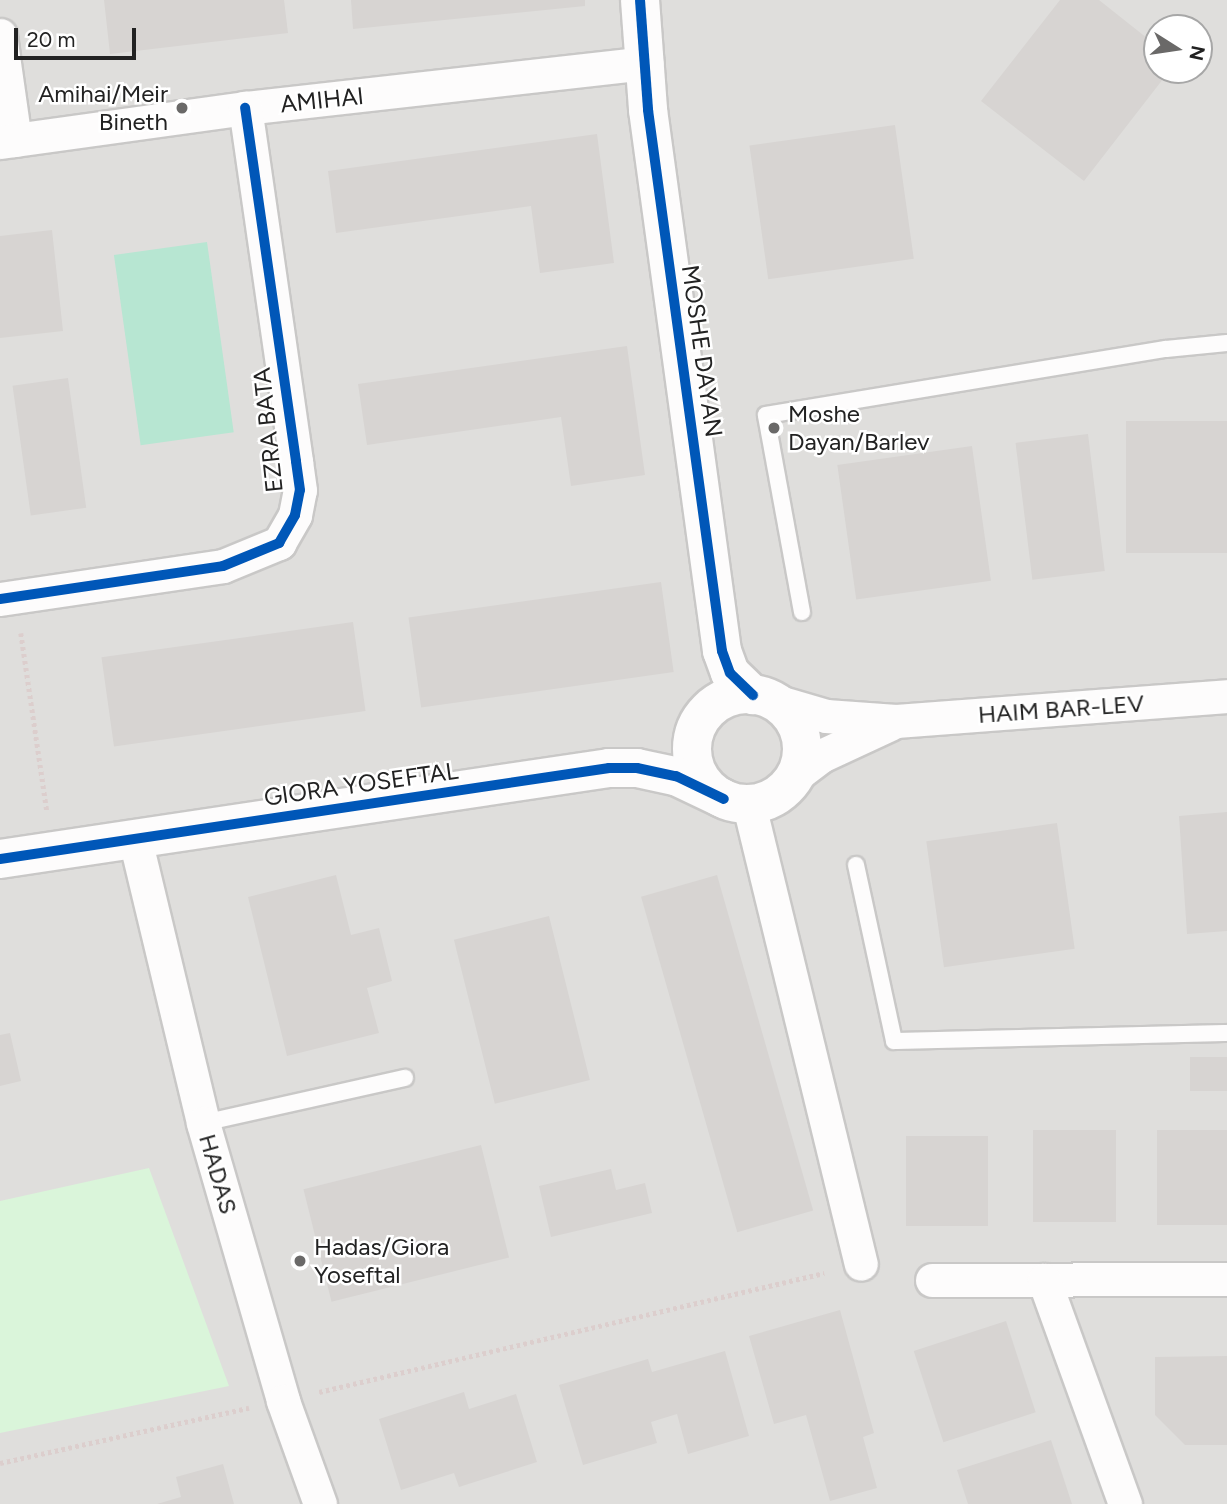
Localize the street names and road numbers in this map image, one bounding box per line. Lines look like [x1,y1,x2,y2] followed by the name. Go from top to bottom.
[279,81,365,119] street label: AMIHAI
[676,263,728,439] street label: MOSHE DAYAN
[247,366,289,494] street label: EZRA BATA
[977,689,1145,729] street label: HAIM BAR-LEV
[262,756,460,812] street label: GIORA YOSEFTAL
[193,1131,243,1217] street label: HADAS

